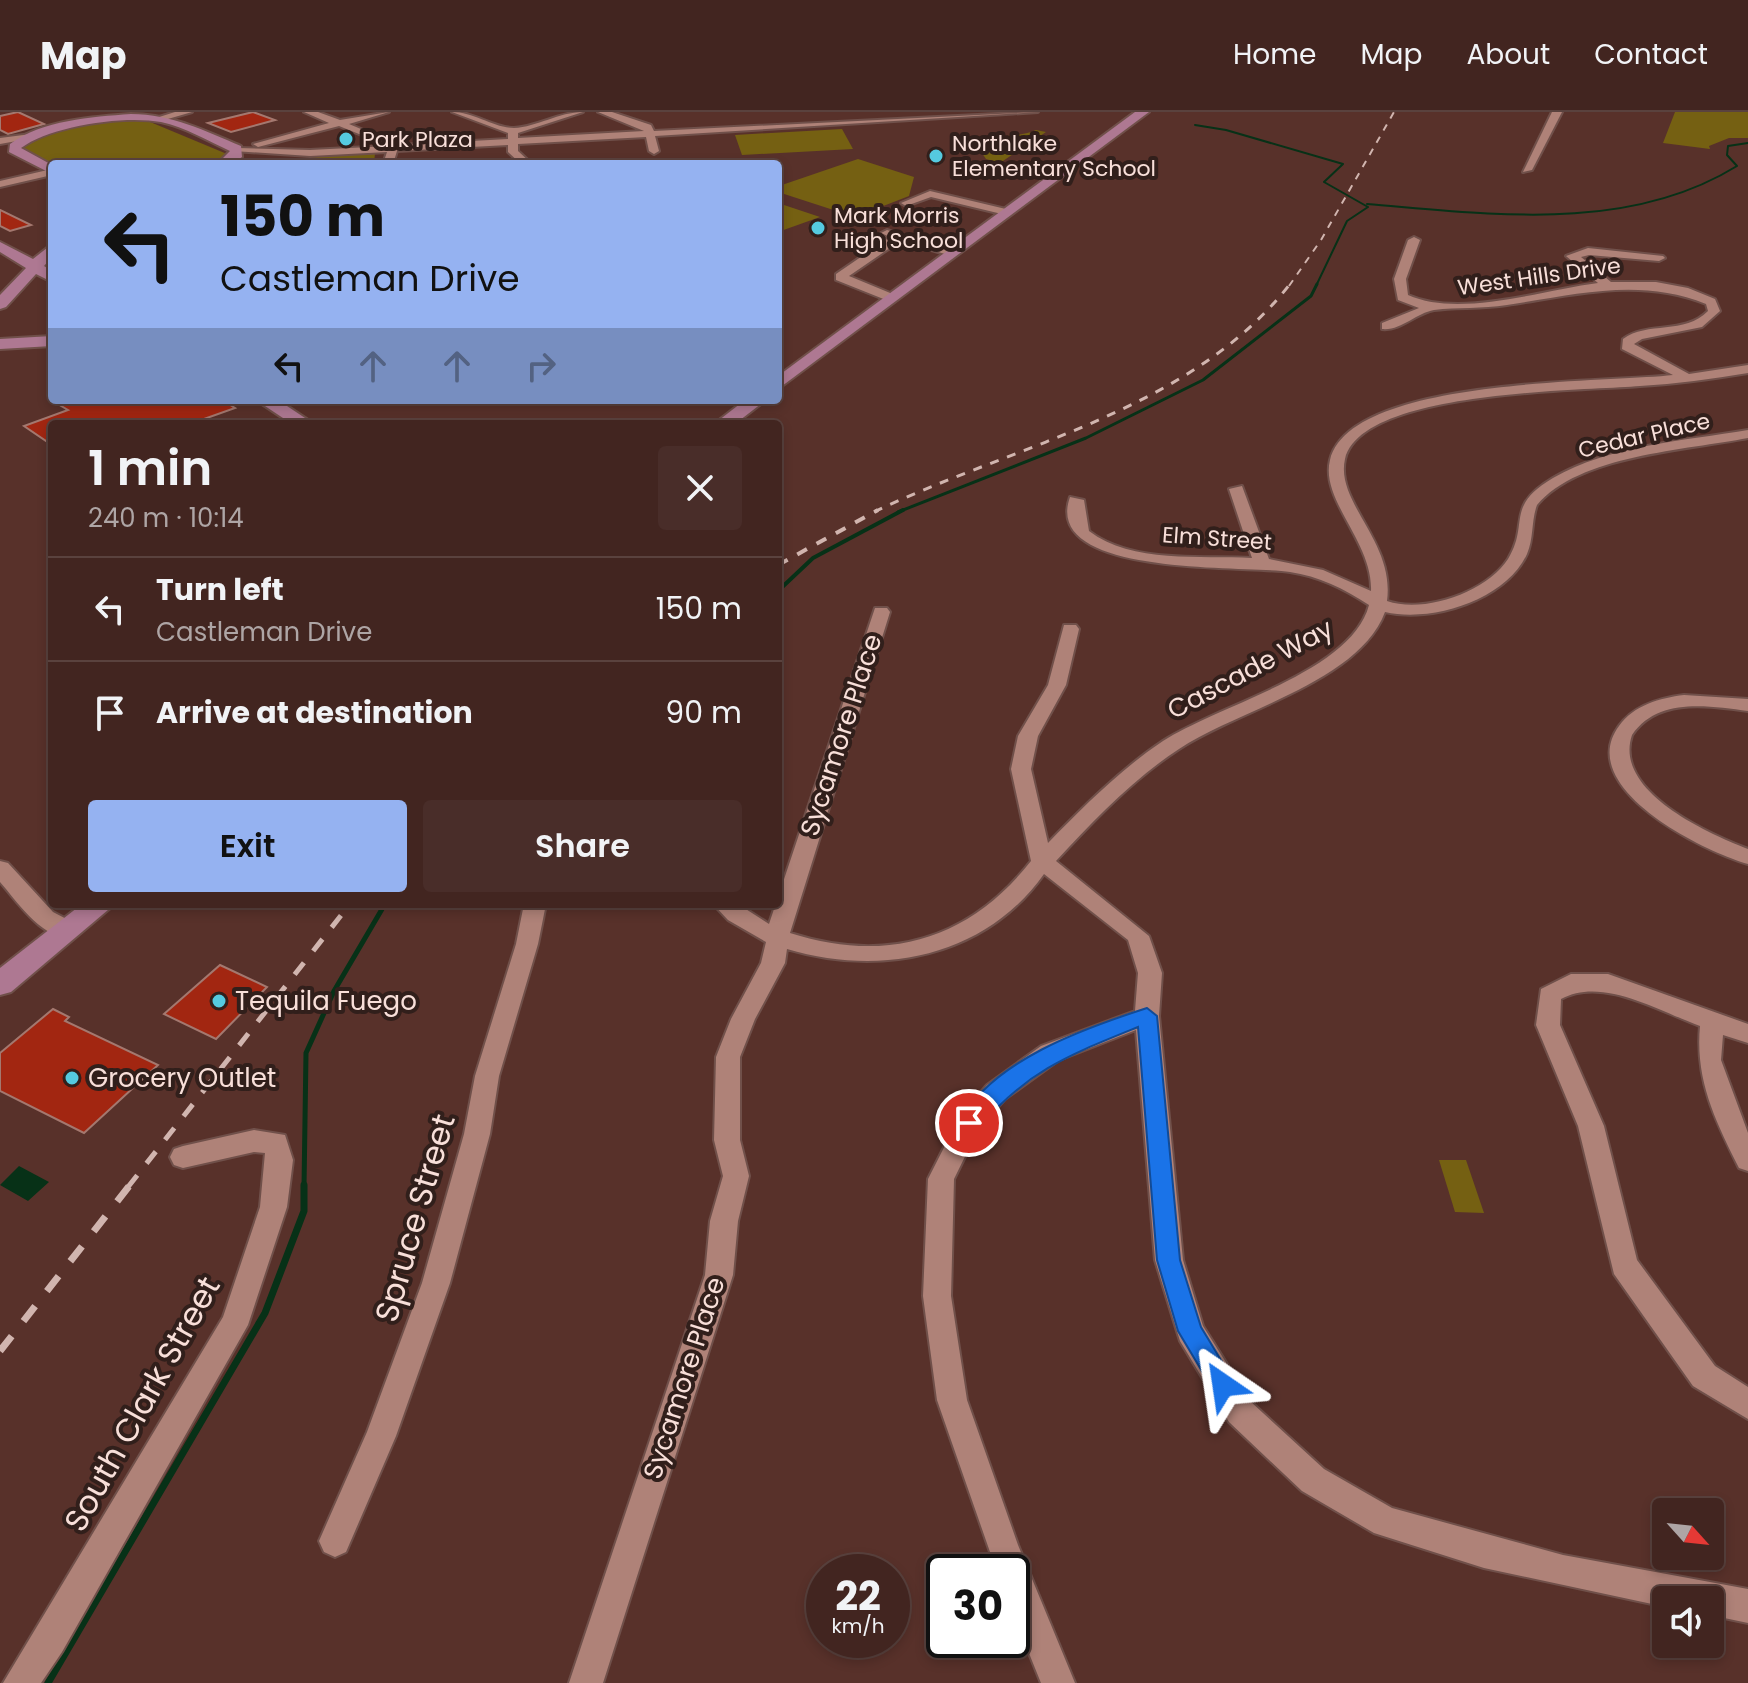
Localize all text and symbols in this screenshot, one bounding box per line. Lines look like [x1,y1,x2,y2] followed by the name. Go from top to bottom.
[40,29,127,82] text: Map
[1233,35,1316,74] text: Home
[1360,35,1422,74] text: Map
[1466,35,1550,74] text: About
[1594,35,1708,74] text: Contact
[362,124,473,155] place label: Park Plaza
[952,128,1156,184] place label: Northlake Elementary School
[337,130,355,148] marker: Park Plaza
[927,147,945,165] marker: Northlake Elementary School
[220,177,385,256] text: 150 m
[88,192,192,296] icon: left
[834,200,963,256] place label: Mark Morris High School
[809,219,827,237] marker: Mark Morris High School
[1455,250,1623,303] street label: West Hills Drive
[220,253,520,304] text: Castleman Drive
[267,344,311,388] icon: left
[351,344,395,388] icon: ahead
[435,344,479,388] icon: ahead
[519,344,563,388] icon: right
[1575,405,1713,466] street label: Cedar Place
[88,435,212,502] text: 1 min
[658,446,742,530] button: close
[88,500,244,536] text: 240 m · 10:14
[1161,519,1273,558] street label: Elm Street
[156,568,284,611] text: Turn left
[88,587,132,631] icon: left
[656,587,742,630] text: 150 m
[1161,610,1339,728] street label: Cascade Way
[156,614,372,650] text: Castleman Drive
[791,629,891,841] street label: Sycamore Place
[88,691,132,735] icon: arrive
[156,691,473,734] text: Arrive at destination
[665,691,742,734] text: 90 m
[88,800,407,892] button: Exit
[423,800,742,892] button: Share
[235,983,417,1019] place label: Tequila Fuego
[210,992,228,1010] marker: Tequila Fuego
[88,1060,276,1096] place label: Grocery Outlet
[63,1069,81,1087] marker: Grocery Outlet
[935,1089,1003,1157] pin
[947,1101,991,1145] icon: arrive
[363,1109,466,1327] street label: Spruce Street
[53,1268,230,1539] street label: South Clark Street
[634,1272,734,1484] street label: Sycamore Place
[1181,1343,1265,1427] position arrow
[1652,1498,1724,1570] north arrow
[1652,1498,1724,1658] map controls
[926,1554,1030,1658] speed limit sign: 30
[835,1568,881,1624] text: 22
[1652,1586,1724,1658] button: sound
[831,1612,885,1640] text: km/h

